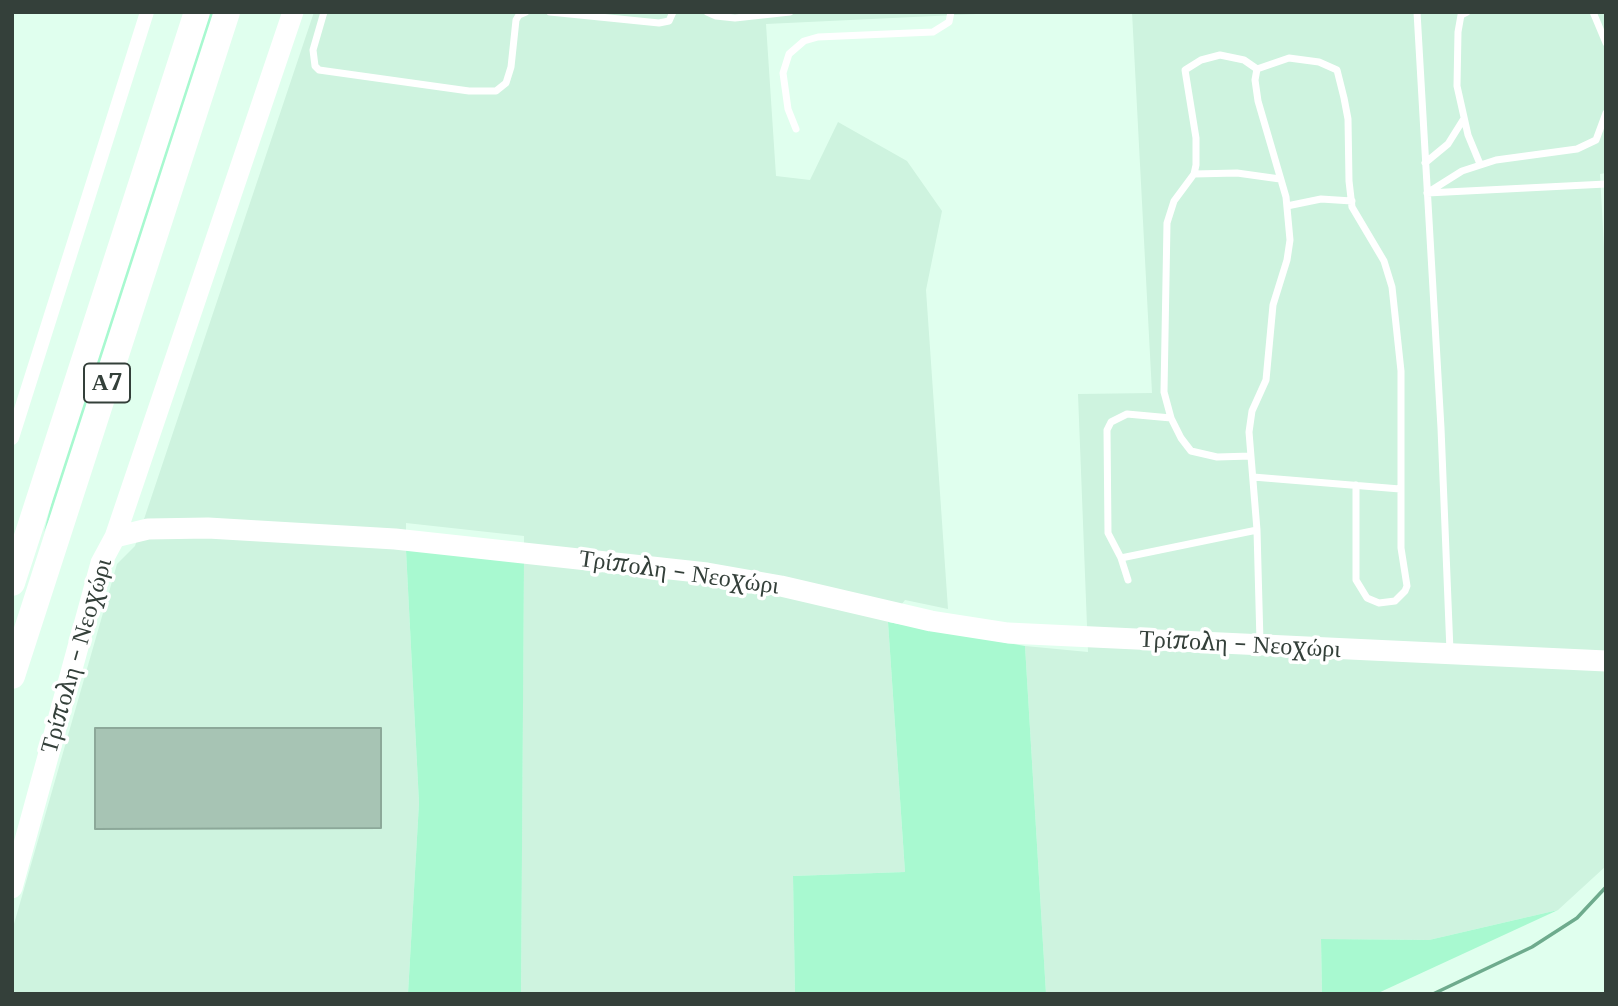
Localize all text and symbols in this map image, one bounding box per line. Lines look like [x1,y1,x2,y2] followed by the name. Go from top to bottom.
[84,364,130,402] road number: Α7
[577,545,781,601] street label: Τρίπολη - Νεοχώρι
[35,555,119,757] street label: Τρίπολη - Νεοχώρι
[1139,625,1341,665] street label: Τρίπολη - Νεοχώρι

